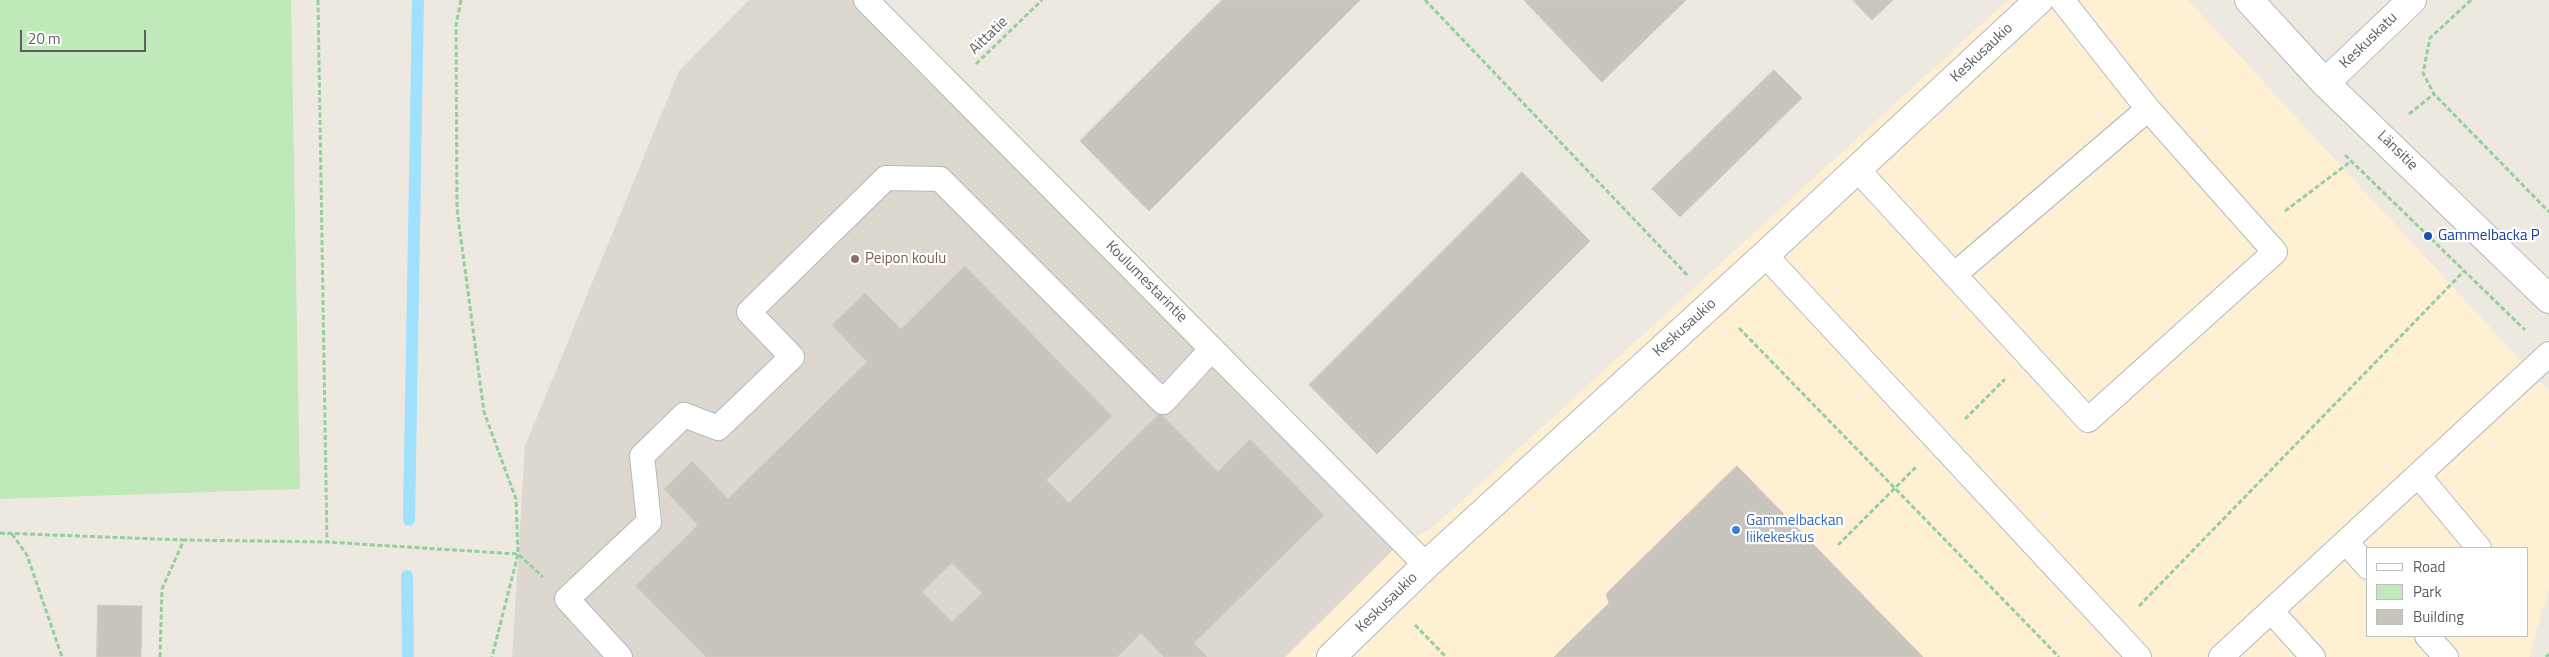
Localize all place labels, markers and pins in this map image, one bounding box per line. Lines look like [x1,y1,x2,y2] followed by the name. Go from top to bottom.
[2438,227,2540,245] place label: Gammelbacka P
[2422,230,2434,242] marker: Gammelbacka P
[865,250,946,268] place label: Peipon koulu
[849,253,861,265] marker: Peipon koulu
[1746,512,1844,547] place label: Gammelbackan liikekeskus
[1730,524,1742,536] marker: Gammelbackan liikekeskus

